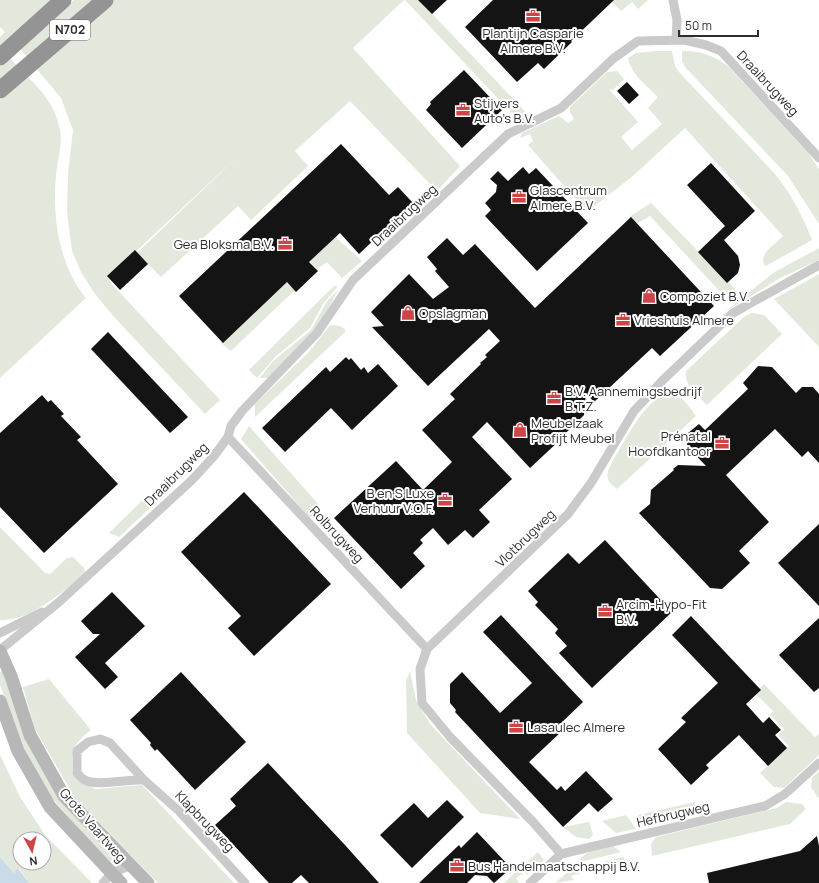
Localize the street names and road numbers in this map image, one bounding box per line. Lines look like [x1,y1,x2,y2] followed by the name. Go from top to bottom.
[50,20,90,40] road number: N702
[733,46,803,120] street label: Draaibrugweg
[367,180,441,250] street label: Draaibrugweg
[140,438,212,510] street label: Draaibrugweg
[306,502,368,566] street label: Rolbrugweg
[491,505,559,571] street label: Vlotbrugweg
[56,784,130,866] street label: Grote Vaartweg
[171,787,239,855] street label: Klapbrugweg
[635,797,711,831] street label: Hefbrugweg

